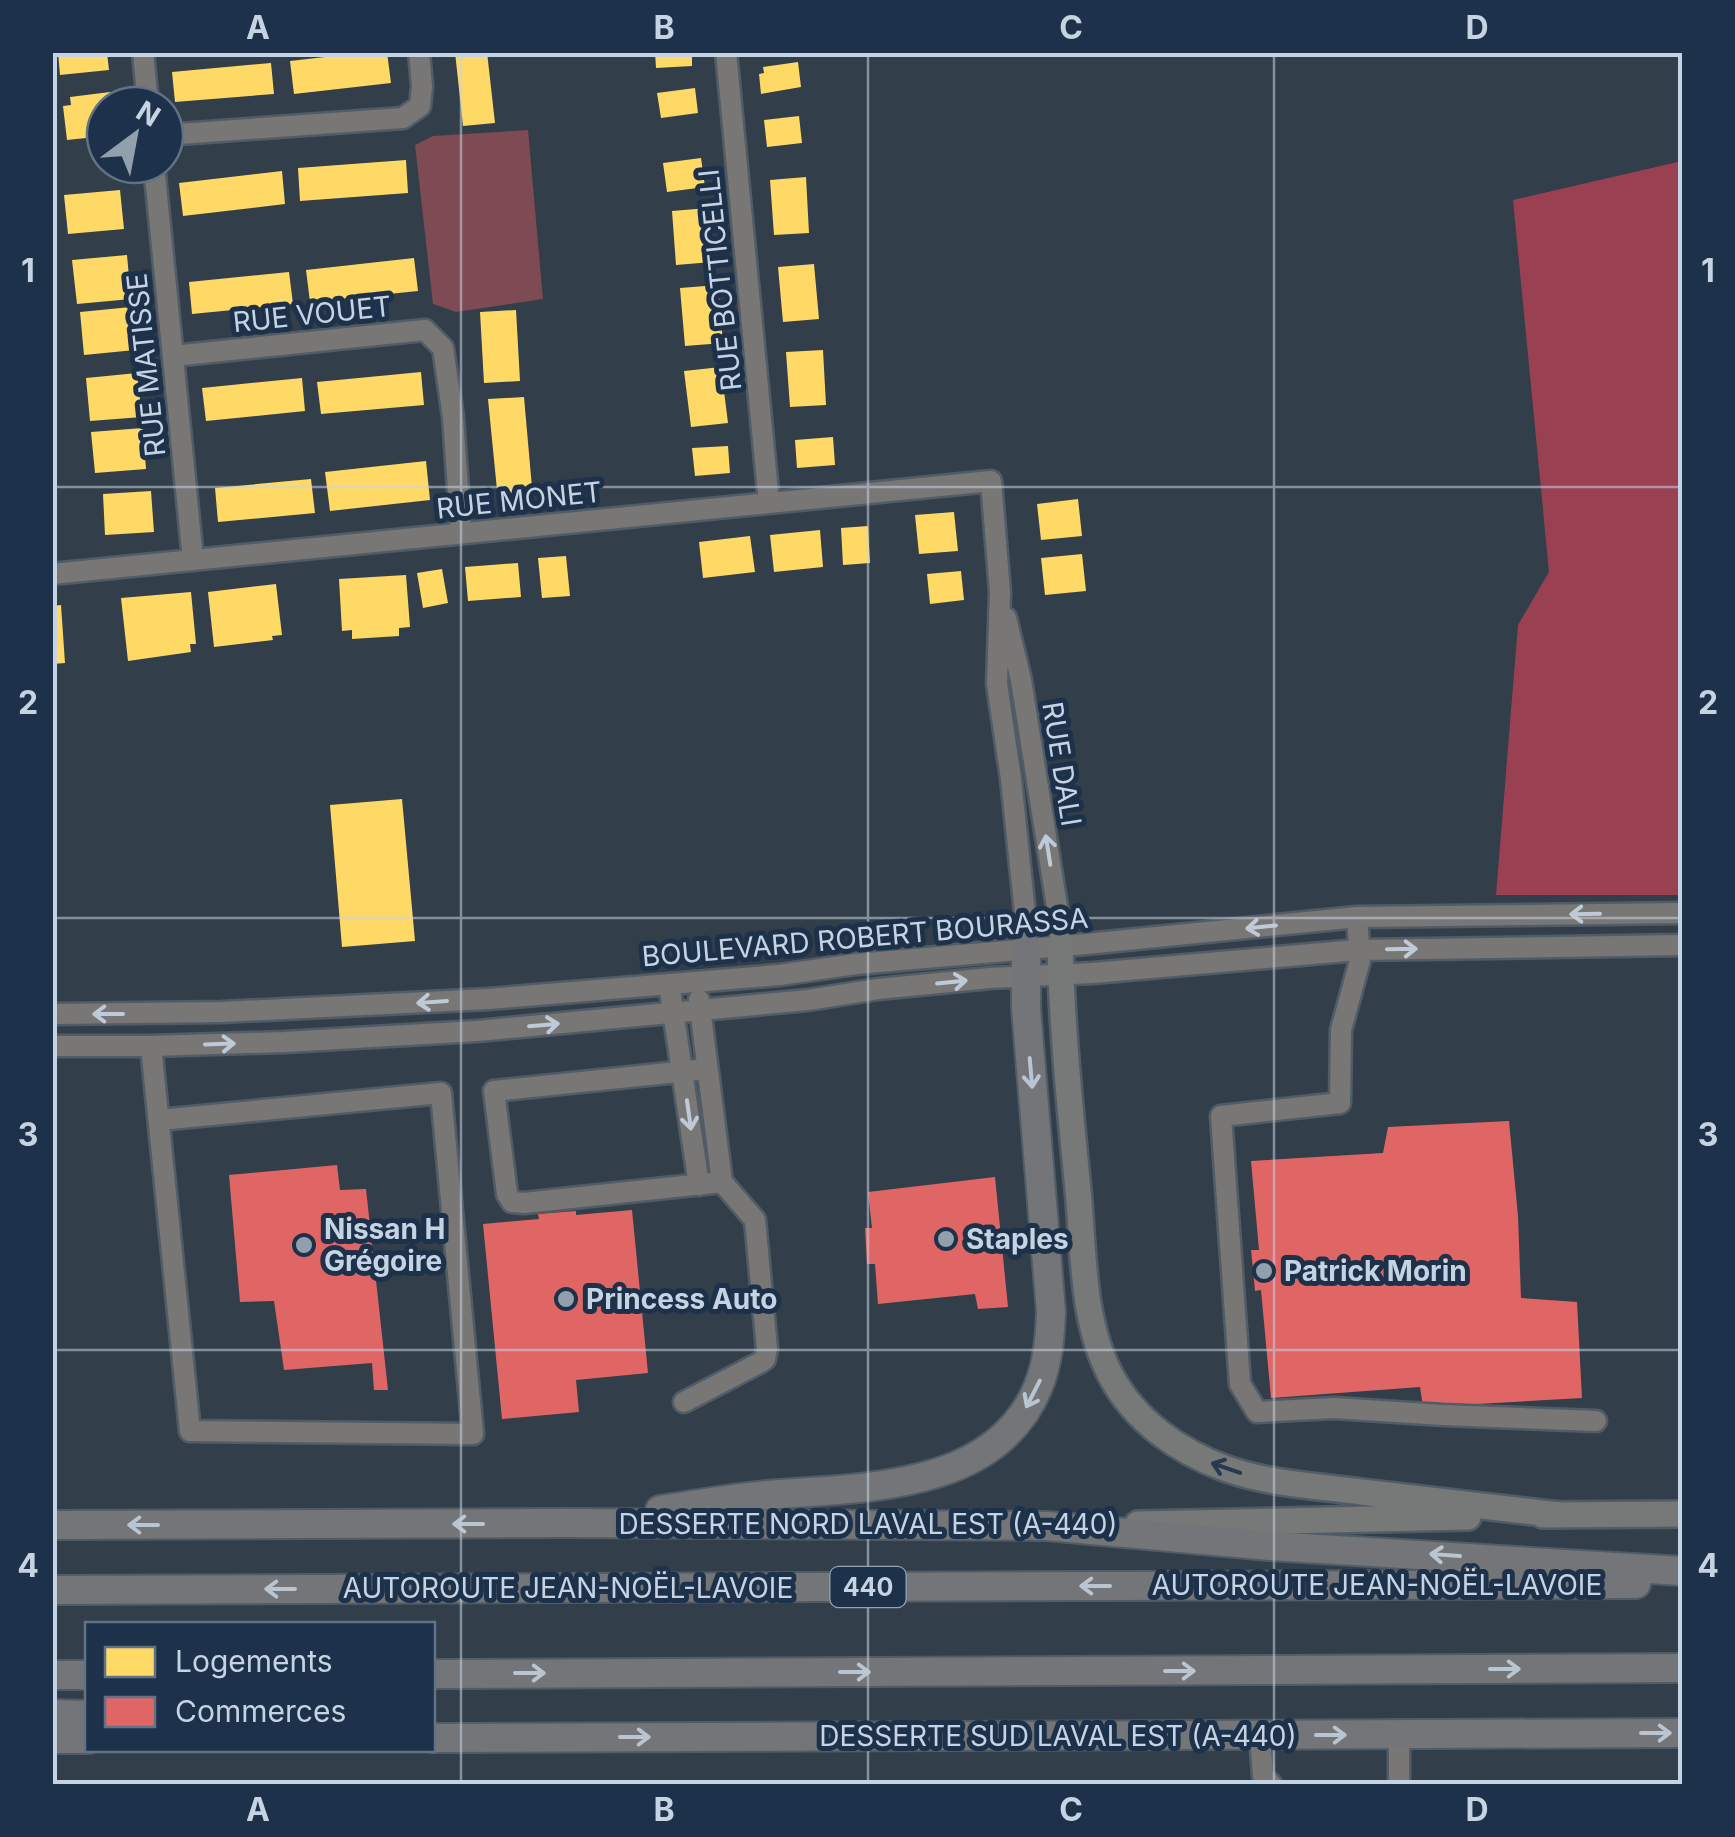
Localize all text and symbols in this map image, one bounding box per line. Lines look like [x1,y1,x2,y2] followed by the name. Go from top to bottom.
[246,8,270,47] text: A
[653,8,675,47] text: B
[1059,8,1083,47] text: C
[1465,8,1489,47] text: D
[85,85,185,185] north arrow
[130,94,166,134] text: N
[691,168,749,392] street label: RUE BOTTICELLI
[21,251,35,290] text: 1
[1701,251,1715,290] text: 1
[119,272,173,458] street label: RUE MATISSE
[231,289,393,339] street label: RUE VOUET
[435,474,603,526] street label: RUE MONET
[18,683,38,722] text: 2
[1698,683,1718,722] text: 2
[1035,699,1089,829] street label: RUE DALI
[1038,834,1057,867] one-way arrow
[640,901,1090,973] street label: BOULEVARD ROBERT BOURASSA
[1570,904,1602,924] one-way arrow
[1245,917,1277,936] one-way arrow
[1386,940,1418,958] one-way arrow
[935,972,967,991] one-way arrow
[417,993,449,1012] one-way arrow
[92,1004,124,1024] one-way arrow
[528,1016,560,1035] one-way arrow
[203,1035,235,1054] one-way arrow
[1022,1056,1041,1089] one-way arrow
[680,1099,698,1131] one-way arrow
[18,1115,38,1154] text: 3
[1698,1115,1718,1154] text: 3
[324,1212,446,1278] place label: Nissan H Grégoire
[966,1222,1069,1256] place label: Staples
[935,1228,957,1250] marker: Staples
[293,1234,315,1256] marker: Nissan H Grégoire
[1284,1254,1467,1288] place label: Patrick Morin
[1253,1260,1275,1282] marker: Patrick Morin
[586,1282,777,1316] place label: Princess Auto
[555,1288,577,1310] marker: Princess Auto
[1023,1379,1042,1409] one-way arrow
[1212,1458,1243,1476] one-way arrow
[618,1507,1118,1541] street label: DESSERTE NORD LAVAL EST (A-440)
[453,1514,486,1534] one-way arrow
[128,1515,160,1534] one-way arrow
[1430,1545,1462,1564] one-way arrow
[17,1546,39,1585] text: 4
[1697,1546,1719,1585] text: 4
[830,1567,906,1607] road number: 440
[1152,1568,1602,1602] street label: AUTOROUTE JEAN-NOËL-LAVOIE
[343,1571,793,1605] street label: AUTOROUTE JEAN-NOËL-LAVOIE
[1080,1576,1112,1596] one-way arrow
[265,1580,298,1598] one-way arrow
[85,1622,435,1752] legend
[175,1643,333,1679] text: Logements
[1488,1660,1520,1678] one-way arrow
[838,1662,870,1682] one-way arrow
[1162,1662,1195,1680] one-way arrow
[513,1664,545,1683] one-way arrow
[175,1693,346,1729] text: Commerces
[819,1719,1297,1753] street label: DESSERTE SUD LAVAL EST (A-440)
[1638,1724,1671,1742] one-way arrow
[1314,1726,1346,1744] one-way arrow
[618,1728,650,1746] one-way arrow
[246,1790,270,1829] text: A
[653,1790,675,1829] text: B
[1059,1790,1083,1829] text: C
[1465,1790,1489,1829] text: D

